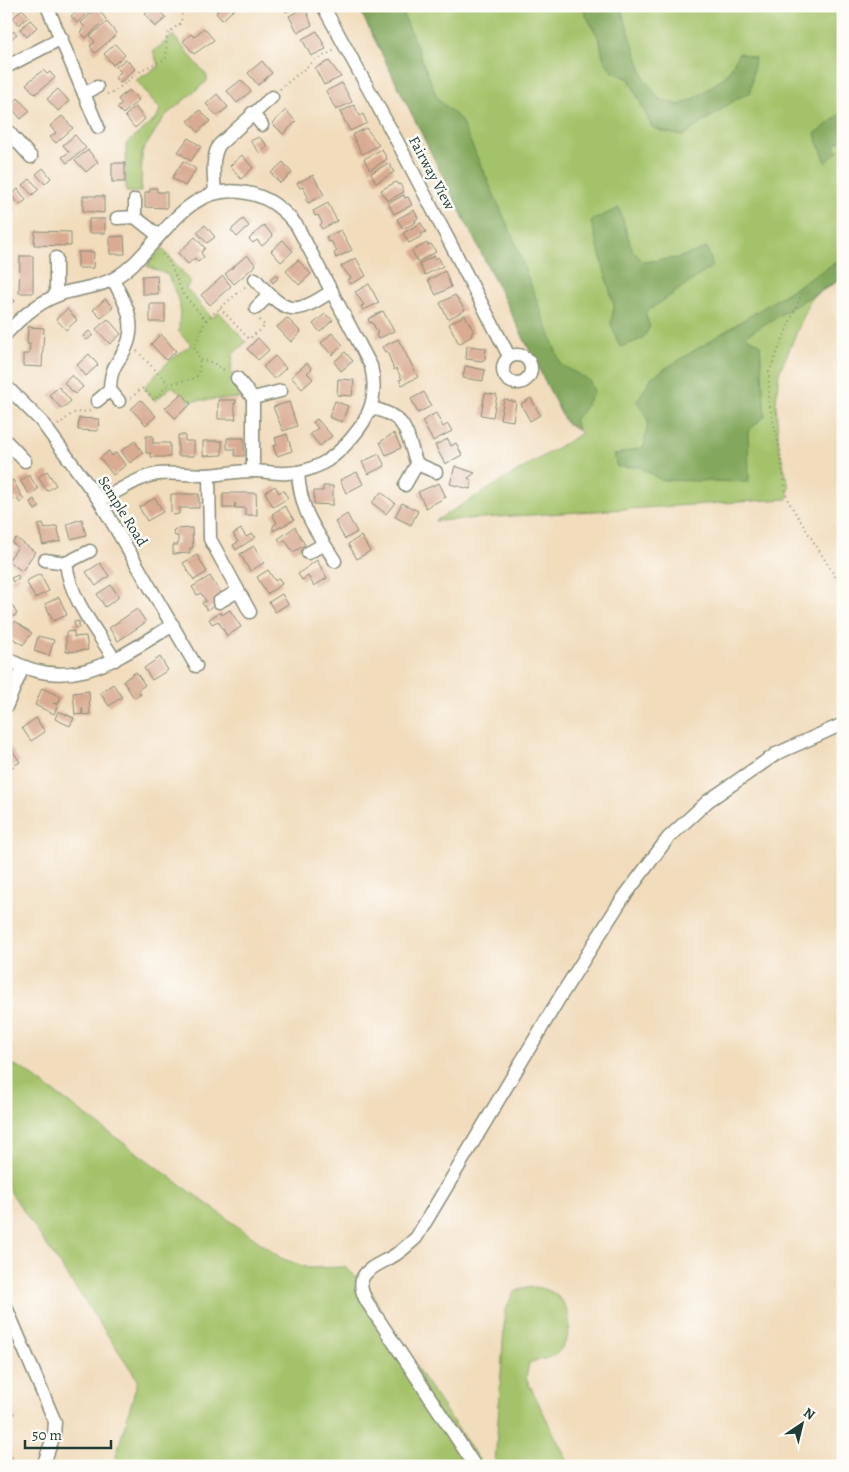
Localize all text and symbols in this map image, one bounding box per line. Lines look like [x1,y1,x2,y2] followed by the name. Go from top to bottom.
[404,133,460,214] street label: Fairway View
[93,472,153,551] street label: Semple Road
[776,1400,826,1450] north arrow
[800,1403,819,1424] text: N
[25,1417,111,1449] scale bar
[32,1425,62,1445] text: 50 m

